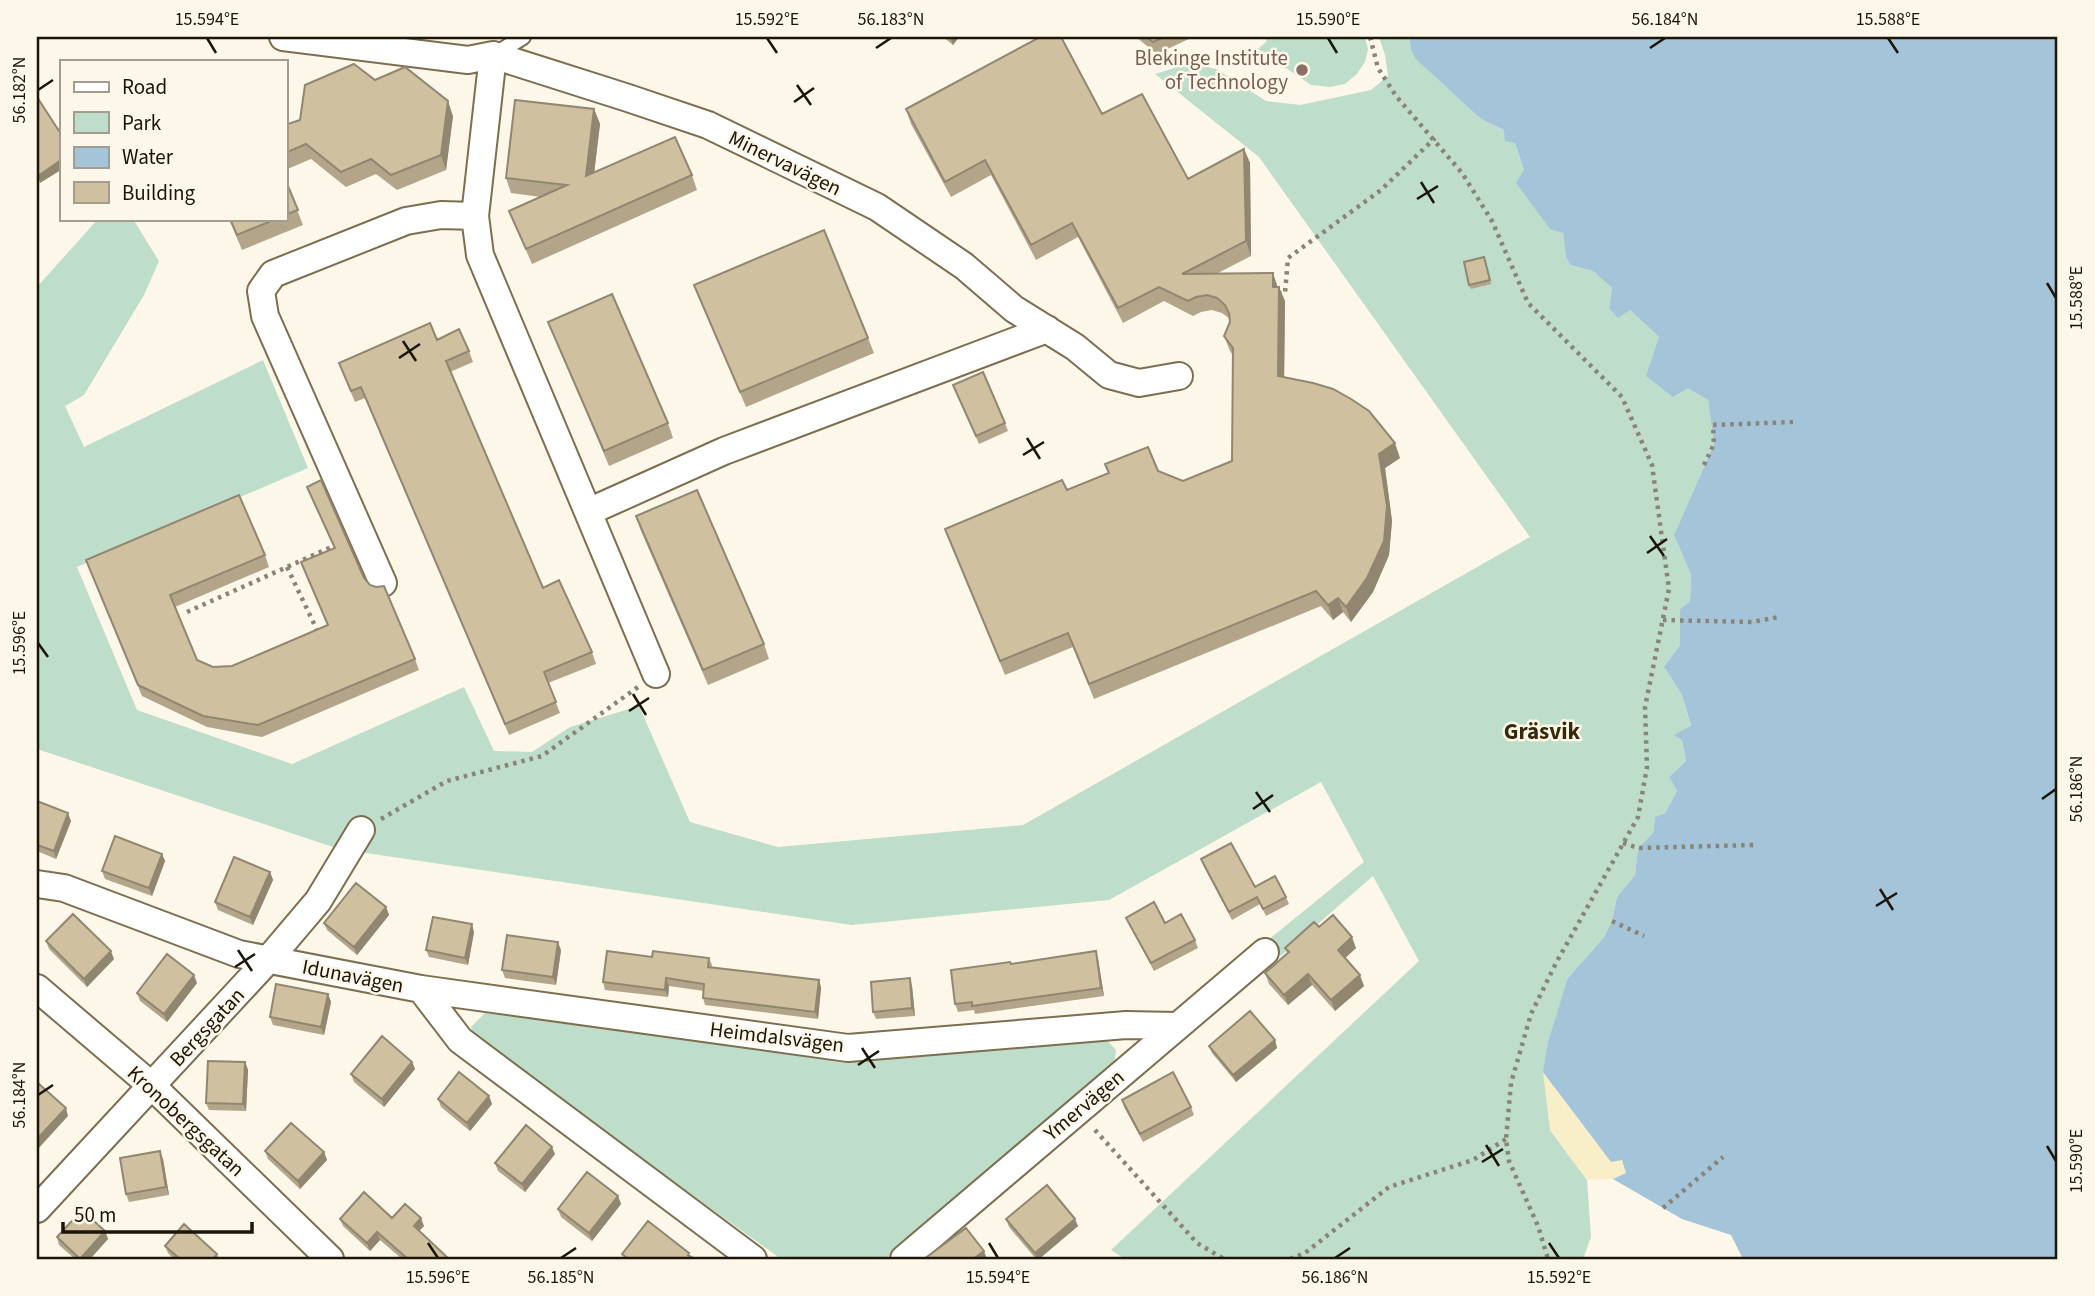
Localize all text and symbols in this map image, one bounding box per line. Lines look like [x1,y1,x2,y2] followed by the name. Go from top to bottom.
[175,7,239,32] text: 15.594°E
[735,7,799,32] text: 15.592°E
[858,7,924,32] text: 56.183°N
[1296,7,1360,32] text: 15.590°E
[1632,7,1698,32] text: 56.184°N
[1856,7,1920,32] text: 15.588°E
[1135,43,1288,97] place label: Blekinge Institute of Technology
[7,57,32,123] text: 56.182°N
[60,60,287,220] legend
[1294,62,1310,78] marker: Blekinge Institute of Technology
[122,72,167,102] text: Road
[122,108,162,138] text: Park
[723,123,847,203] street label: Minervavägen
[122,142,174,172] text: Water
[122,178,196,208] text: Building
[2064,266,2089,330] text: 15.588°E
[7,611,32,675] text: 15.596°E
[1504,715,1581,748] district label: Gräsvik
[2064,756,2089,822] text: 56.186°N
[300,951,406,1001] street label: Idunavägen
[162,981,252,1073] street label: Bergsgatan
[708,1014,846,1060] street label: Heimdalsvägen
[120,1058,252,1184] street label: Kronobergsgatan
[7,1062,32,1128] text: 56.184°N
[1036,1062,1131,1148] street label: Ymervägen
[2064,1129,2089,1193] text: 15.590°E
[63,1191,252,1235] scale bar
[74,1200,116,1230] text: 50 m
[406,1265,470,1290] text: 15.596°E
[528,1265,594,1290] text: 56.185°N
[966,1265,1030,1290] text: 15.594°E
[1302,1265,1368,1290] text: 56.186°N
[1527,1265,1591,1290] text: 15.592°E

